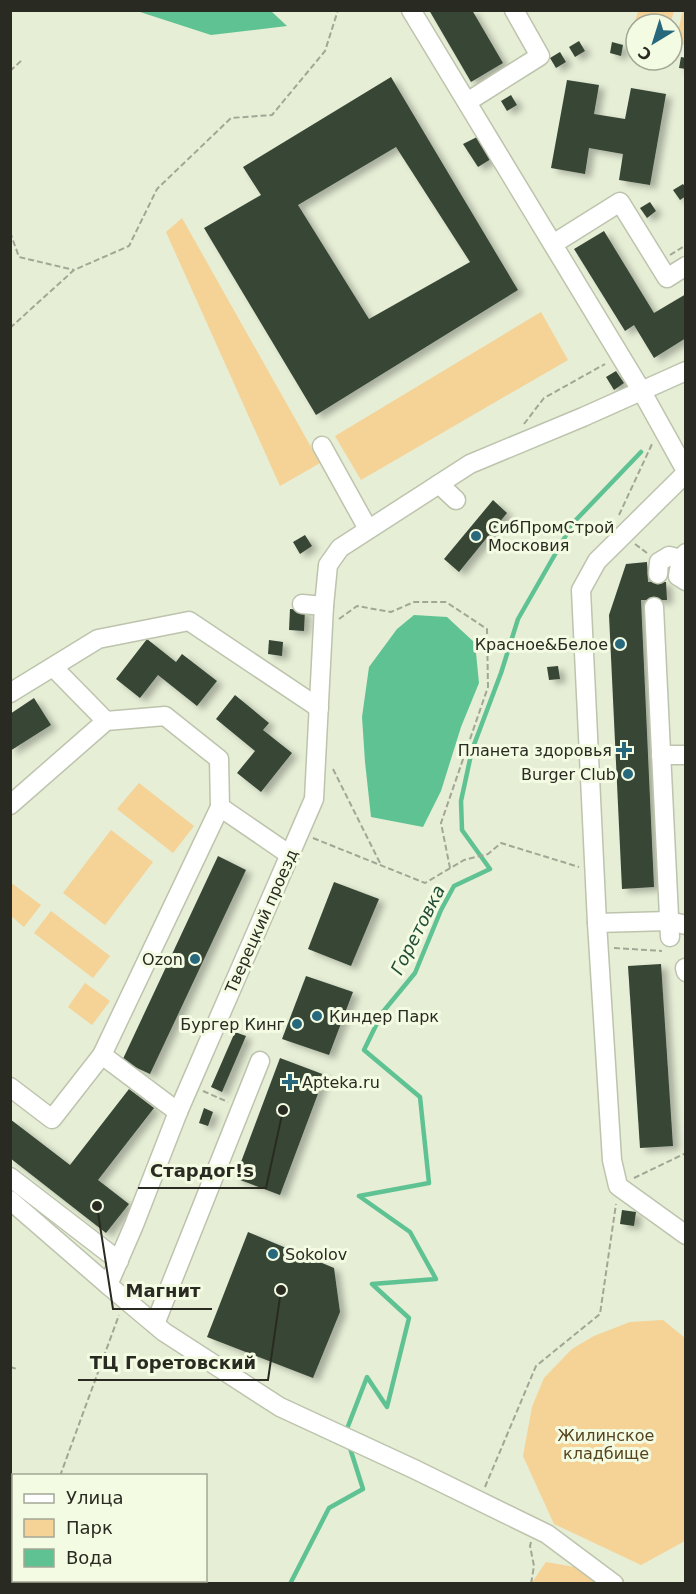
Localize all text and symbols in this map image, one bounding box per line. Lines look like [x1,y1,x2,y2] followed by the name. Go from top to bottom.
[624,12,684,72] north arrow
[635,42,656,65] text: С
[488,518,614,555] place label: СибПромСтрой Московия
[469,529,483,543] marker: СибПромСтрой Московия
[475,635,608,654] place label: Красное&Белое
[613,637,627,651] marker: Красное&Белое
[458,741,612,760] place label: Планета здоровья
[617,743,631,757] marker: Планета здоровья
[521,765,616,784] place label: Burger Club
[621,767,635,781] marker: Burger Club
[221,846,302,997] street label: Тверецкий проезд
[386,882,449,978] water label: Горетовка
[142,950,183,969] place label: Ozon
[188,952,202,966] marker: Ozon
[329,1007,439,1026] place label: Киндер Парк
[310,1009,324,1023] marker: Киндер Парк
[180,1015,285,1034] place label: Бургер Кинг
[290,1017,304,1031] marker: Бургер Кинг
[302,1073,380,1092] place label: Apteka.ru
[283,1075,297,1089] marker: Apteka.ru
[138,1152,266,1188] callout: Стардог!s
[150,1160,254,1181] text: Стардог!s
[285,1245,347,1264] place label: Sokolov
[266,1247,280,1261] marker: Sokolov
[113,1273,212,1309] callout: Магнит
[126,1280,201,1301] text: Магнит
[78,1344,268,1380] callout: ТЦ Горетовский
[90,1352,256,1373] text: ТЦ Горетовский
[558,1426,654,1463] park label: Жилинское кладбище
[12,1474,207,1582] legend
[66,1487,123,1508] text: Улица
[66,1517,113,1538] text: Парк
[66,1547,113,1568] text: Вода

